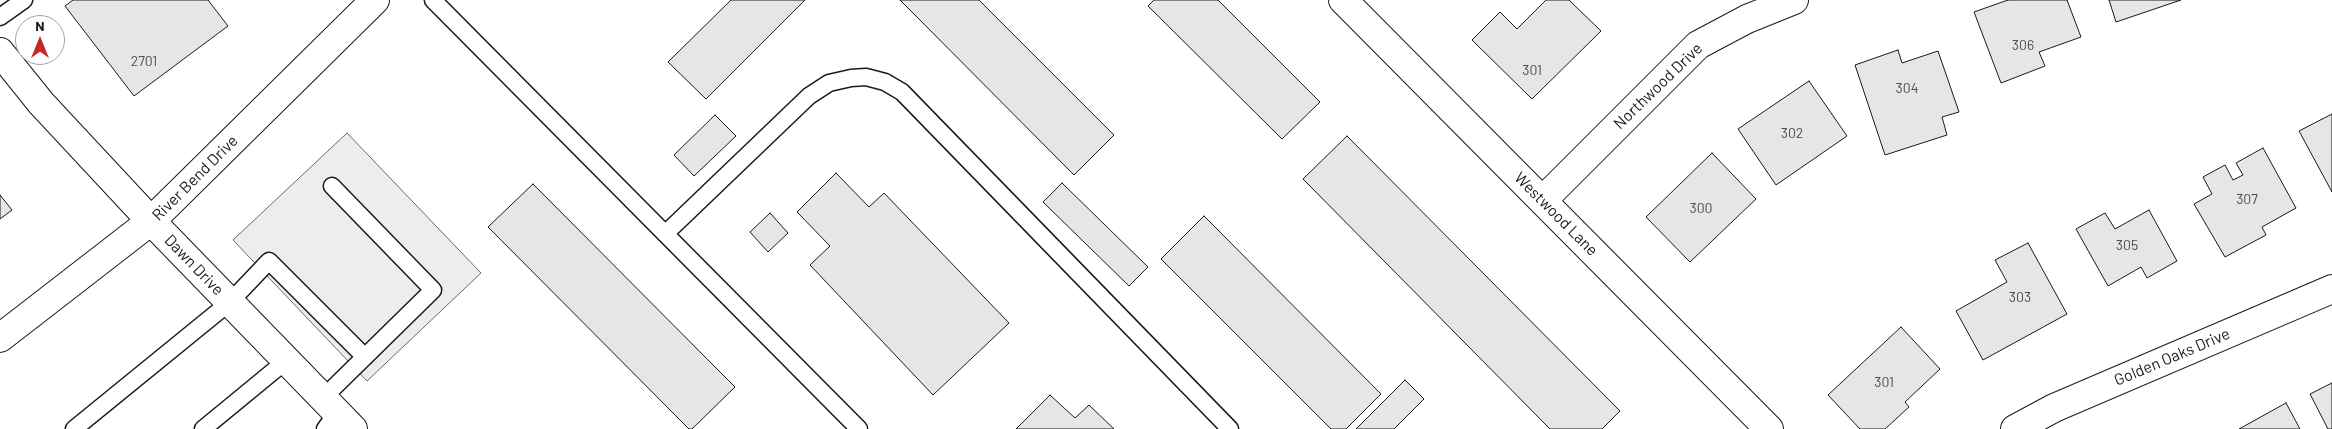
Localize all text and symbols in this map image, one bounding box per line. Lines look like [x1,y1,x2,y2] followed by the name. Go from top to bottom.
[15,15,65,65] north arrow
[35,17,45,34] text: N
[2012,37,2034,53] house number: 306
[1610,39,1706,133] street label: Northwood Drive
[131,53,157,69] house number: 2701
[1522,62,1542,78] house number: 301
[1896,80,1918,96] house number: 304
[1781,125,1803,141] house number: 302
[148,131,242,225] street label: River Bend Drive
[1510,168,1602,260] street label: Westwood Lane
[2236,191,2258,207] house number: 307
[1689,200,1713,216] house number: 300
[160,231,228,299] street label: Dawn Drive
[2116,237,2138,253] house number: 305
[2009,289,2031,305] house number: 303
[2111,324,2233,390] street label: Golden Oaks Drive
[1874,374,1894,390] house number: 301

